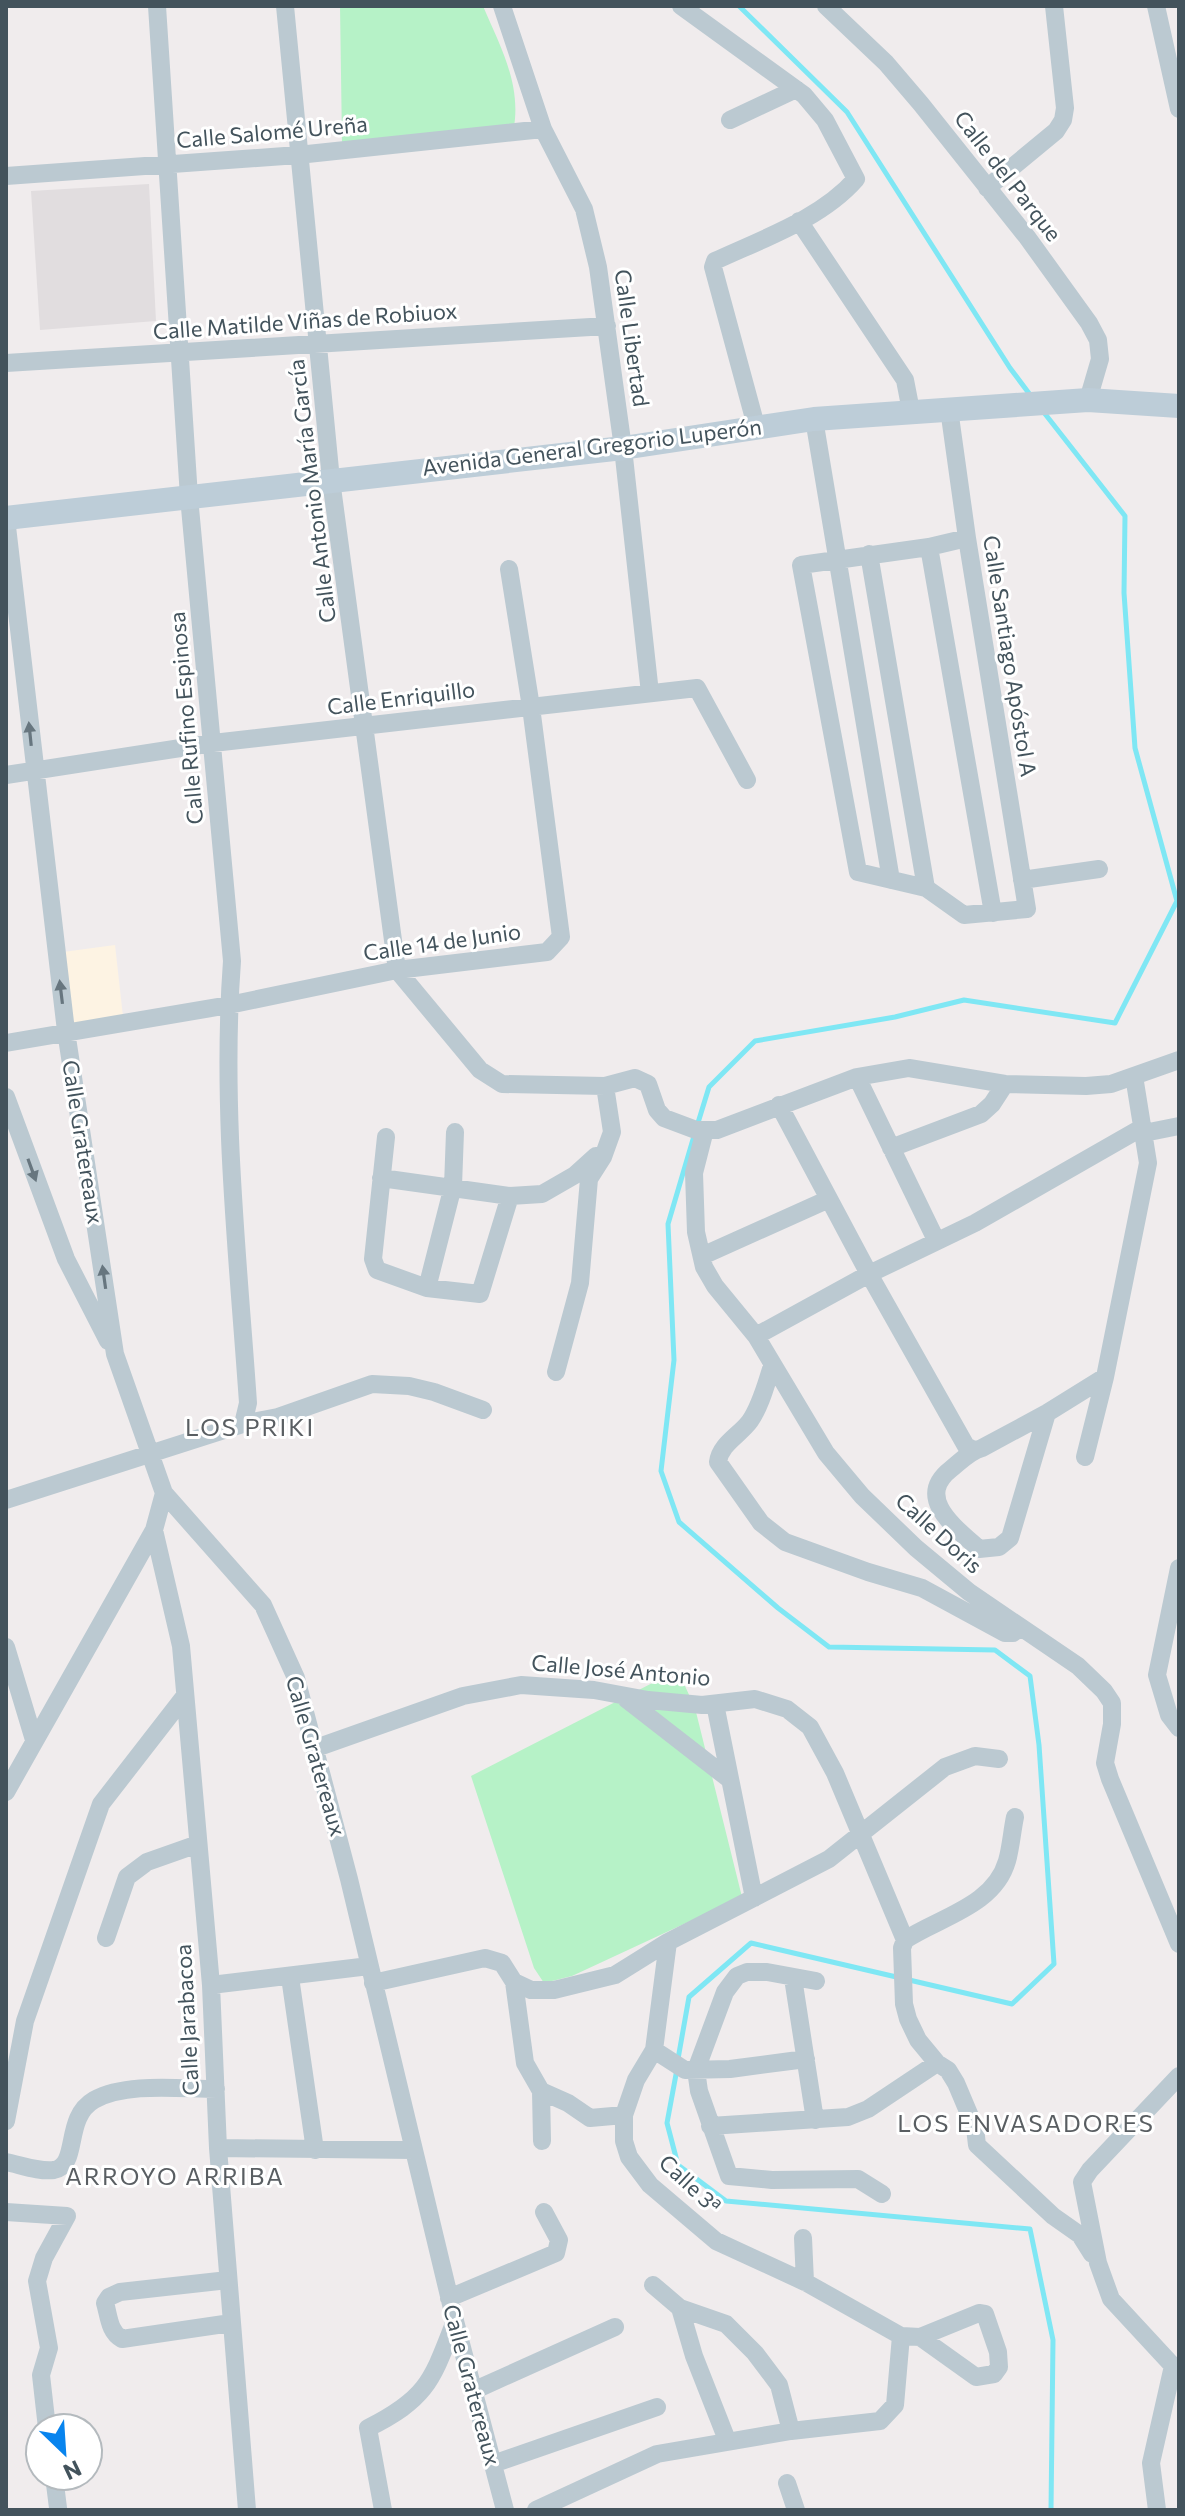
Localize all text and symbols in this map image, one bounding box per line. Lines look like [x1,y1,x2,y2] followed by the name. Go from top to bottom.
[949,105,1068,246] street label: Calle del Parque
[175,110,369,153] street label: Calle Salomé Ureña
[609,267,655,408] street label: Calle Libertad
[152,296,458,345] street label: Calle Matilde Viñas de Robiuox
[282,358,341,625] street label: Calle Antonio María García
[421,412,763,481] street label: Avenida General Gregorio Luperón
[978,533,1043,778] street label: Calle Santiago Apóstol A
[163,611,208,826] street label: Calle Rufino Espinosa
[325,675,476,720] street label: Calle Enriquillo
[24,721,37,746] one-way arrow
[361,917,523,966] street label: Calle 14 de Junio
[54,979,67,1004] one-way arrow
[57,1058,110,1226] street label: Calle Gratereaux
[26,1158,38,1182] one-way arrow
[97,1264,110,1289] one-way arrow
[185,1412,315,1441] district label: LOS PRIKI
[890,1487,988,1579] street label: Calle Doris
[530,1648,712,1691] street label: Calle José Antonio
[281,1672,352,1840] street label: Calle Gratereaux
[169,1944,204,2096] street label: Calle Jarabacoa
[897,2108,1155,2137] district label: LOS ENVASADORES
[654,2148,727,2219] street label: Calle 3ª
[65,2161,285,2190] district label: ARROYO ARRIBA
[438,2301,507,2469] street label: Calle Gratereaux
[24,2412,104,2492] north arrow
[59,2455,86,2486] text: N

